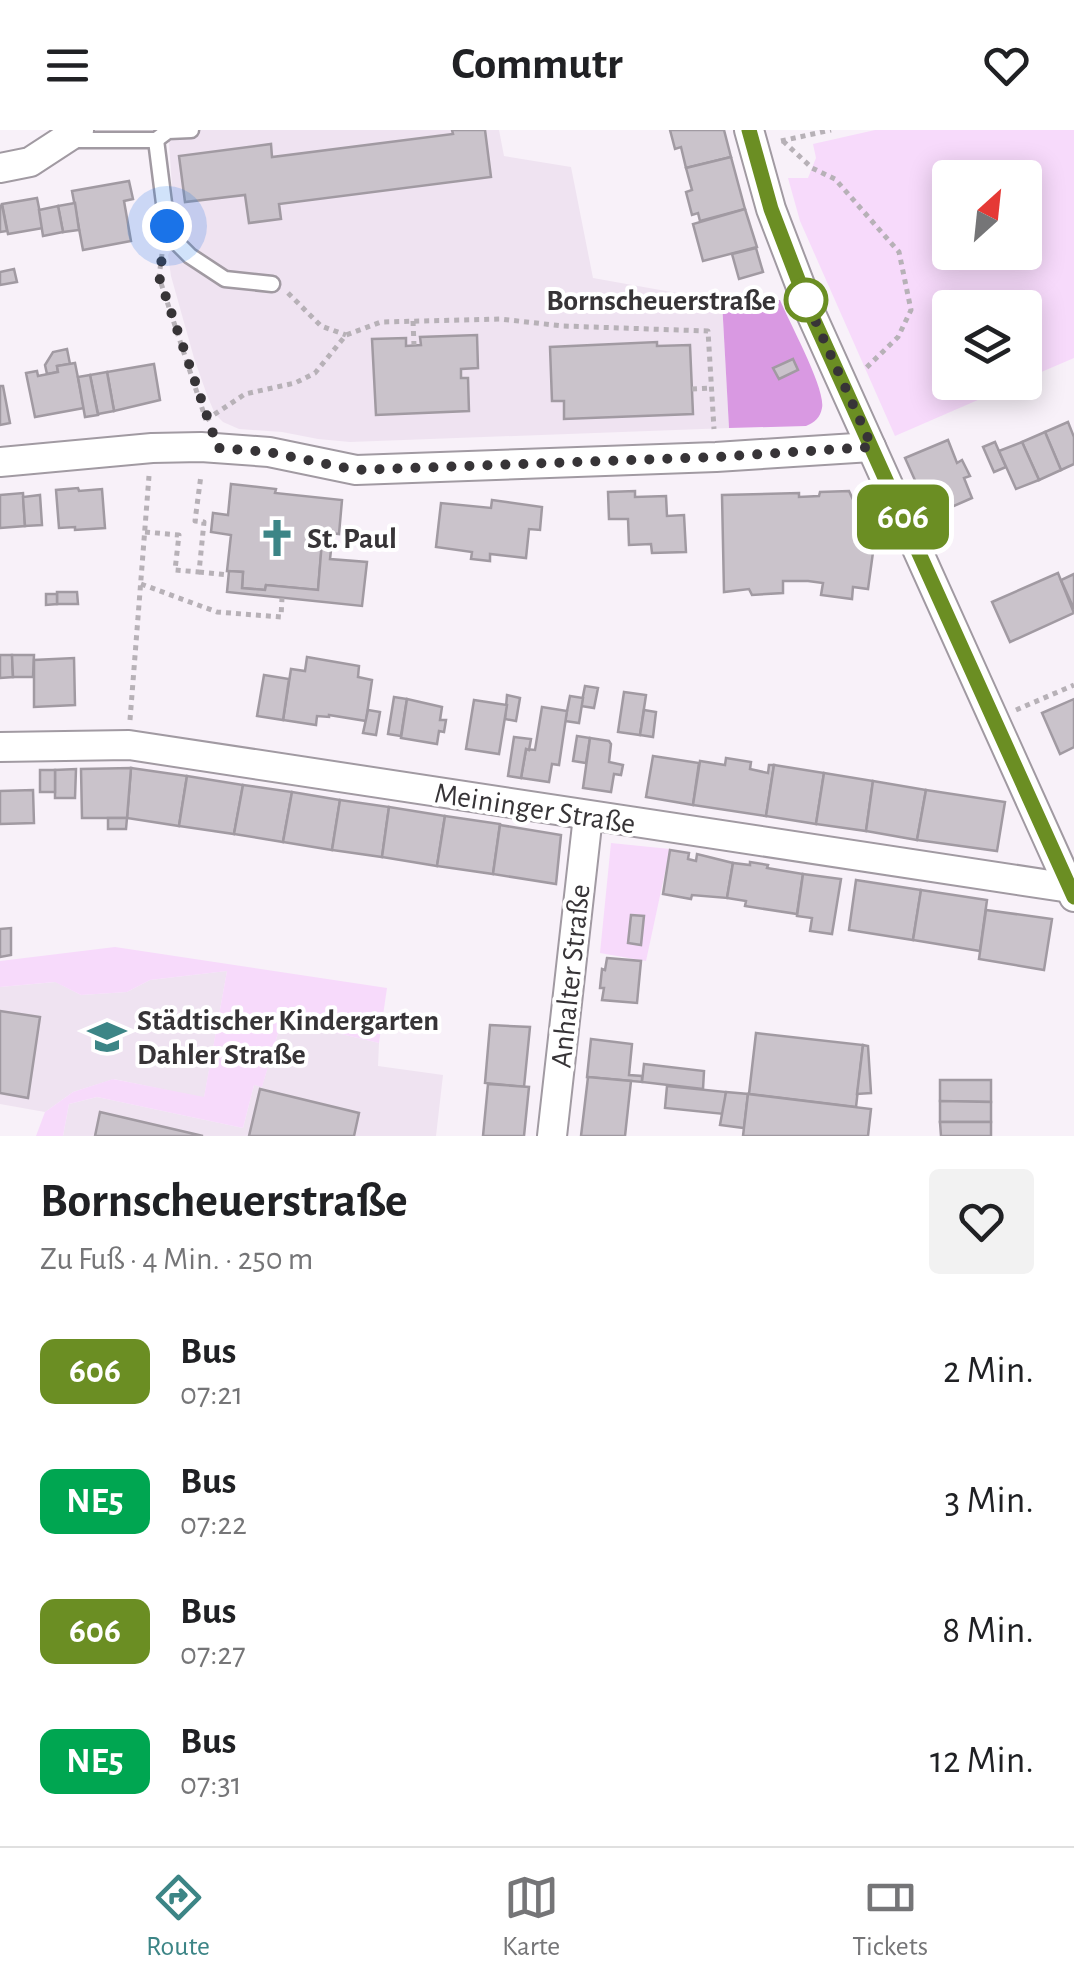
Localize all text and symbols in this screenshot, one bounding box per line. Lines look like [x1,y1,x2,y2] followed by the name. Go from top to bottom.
[40,38,95,93] icon: menu
[979,38,1034,93] icon: heart
[451,42,623,87] text: Commutr
[932,160,1042,270] north arrow
[932,160,1042,400] map controls
[142,201,192,251] your location
[785,279,827,321] marker: Bornscheuerstraße
[546,286,776,316] place label: Bornscheuerstraße
[932,290,1042,400] button: layers
[846,484,960,550] line badge: 606
[877,500,929,535] text: 606
[256,517,298,559] church icon: St. Paul
[307,524,397,554] place label: St. Paul
[432,778,637,840] street label: Meininger Straße
[546,883,596,1069] street label: Anhalter Straße
[137,1006,439,1070] place label: Städtischer Kindergarten Dahler Straße
[86,1016,128,1058] school or university icon: Städtischer Kindergarten Dahler Straße
[929,1169,1034,1274] button: heart
[40,1178,408,1226] text: Bornscheuerstraße
[40,1243,313,1275] text: Zu Fuß · 4 Min. · 250 m
[180,1333,236,1371] text: Bus
[943,1352,1034,1390] text: 2 Min.
[69,1354,121,1389] text: 606
[180,1378,243,1410] text: 07:21
[180,1463,236,1501] text: Bus
[945,1482,1034,1520] text: 3 Min.
[66,1484,124,1519] text: NE5
[180,1508,247,1540] text: 07:22
[180,1593,236,1631] text: Bus
[942,1612,1034,1650] text: 8 Min.
[69,1614,121,1649] text: 606
[180,1638,245,1670] text: 07:27
[180,1723,236,1761] text: Bus
[930,1742,1034,1780] text: 12 Min.
[66,1744,124,1779] text: NE5
[180,1768,242,1800] text: 07:31
[146,1870,210,1964] tab: Route
[502,1870,560,1964] tab: Karte
[852,1870,928,1964] tab: Tickets

